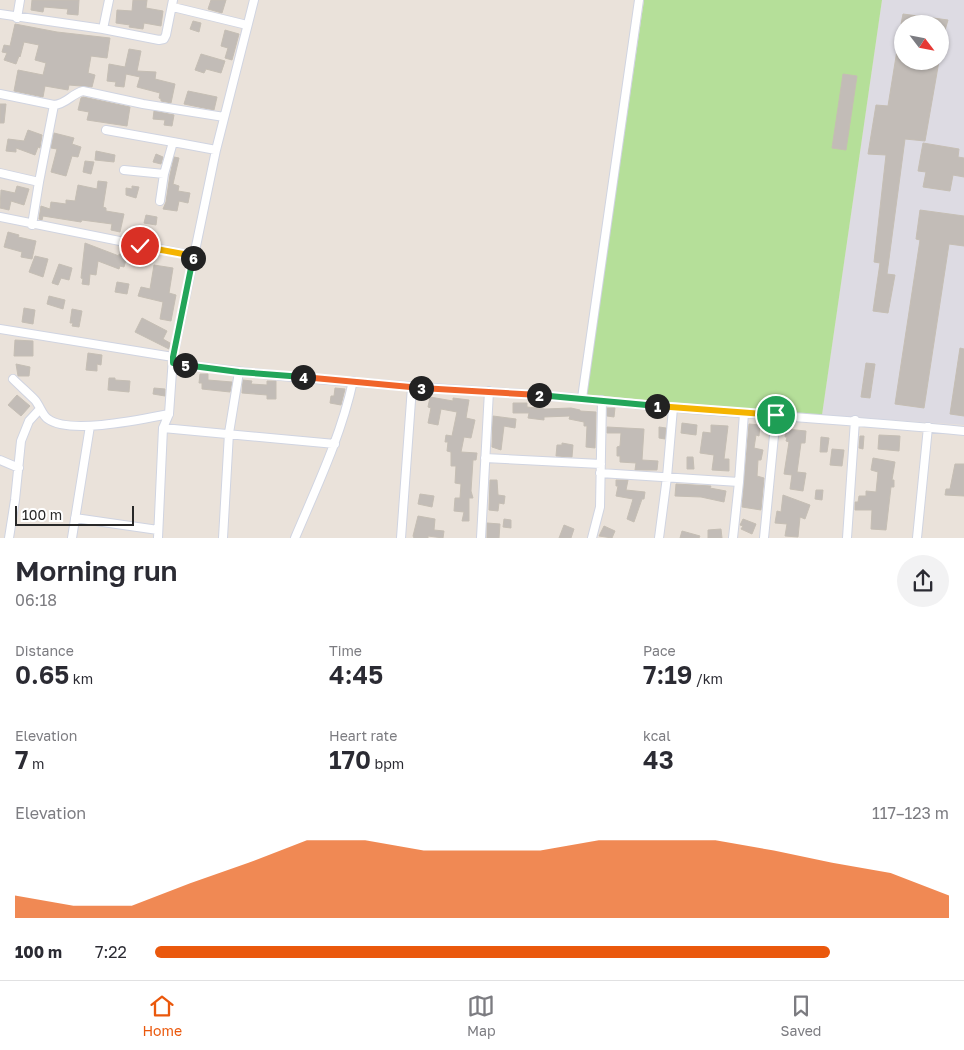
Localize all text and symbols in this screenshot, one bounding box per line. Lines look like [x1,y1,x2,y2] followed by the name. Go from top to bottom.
[894,15,949,70] north arrow
[894,15,949,70] map controls
[119,225,161,267] pin
[126,232,154,260] icon: check
[180,246,206,270] pin: 6
[189,250,198,267] text: 6
[172,352,198,378] pin: 5
[181,357,190,374] text: 5
[290,364,316,390] pin: 4
[299,369,308,386] text: 4
[408,376,434,400] pin: 3
[417,380,426,397] text: 3
[526,382,552,408] pin: 2
[535,387,544,404] text: 2
[644,394,670,418] pin: 1
[755,394,797,436] pin
[654,398,661,415] text: 1
[762,401,790,429] icon: arrive
[15,502,134,526] scale bar
[22,506,62,523] text: 100 m
[15,554,178,587] text: Morning run
[897,555,949,607] button: share
[15,590,57,610] text: 06:18
[15,642,74,659] text: Distance
[329,642,362,659] text: Time
[643,642,676,659] text: Pace
[15,659,69,690] text: 0.65
[329,659,383,690] text: 4:45
[643,659,692,690] text: 7:19
[69,670,93,687] text: km
[692,670,723,687] text: /km
[15,727,77,744] text: Elevation
[329,727,397,744] text: Heart rate
[643,727,671,744] text: kcal
[15,744,29,775] text: 7
[329,744,371,775] text: 170
[643,744,674,775] text: 43
[29,755,44,772] text: m
[371,755,404,772] text: bpm
[15,803,86,823] text: Elevation
[872,803,949,823] text: 117–123 m
[15,942,62,962] text: 100 m
[95,942,127,962] text: 7:22
[142,992,182,1039] tab: Home
[467,992,496,1039] tab: Map
[781,992,821,1039] tab: Saved

